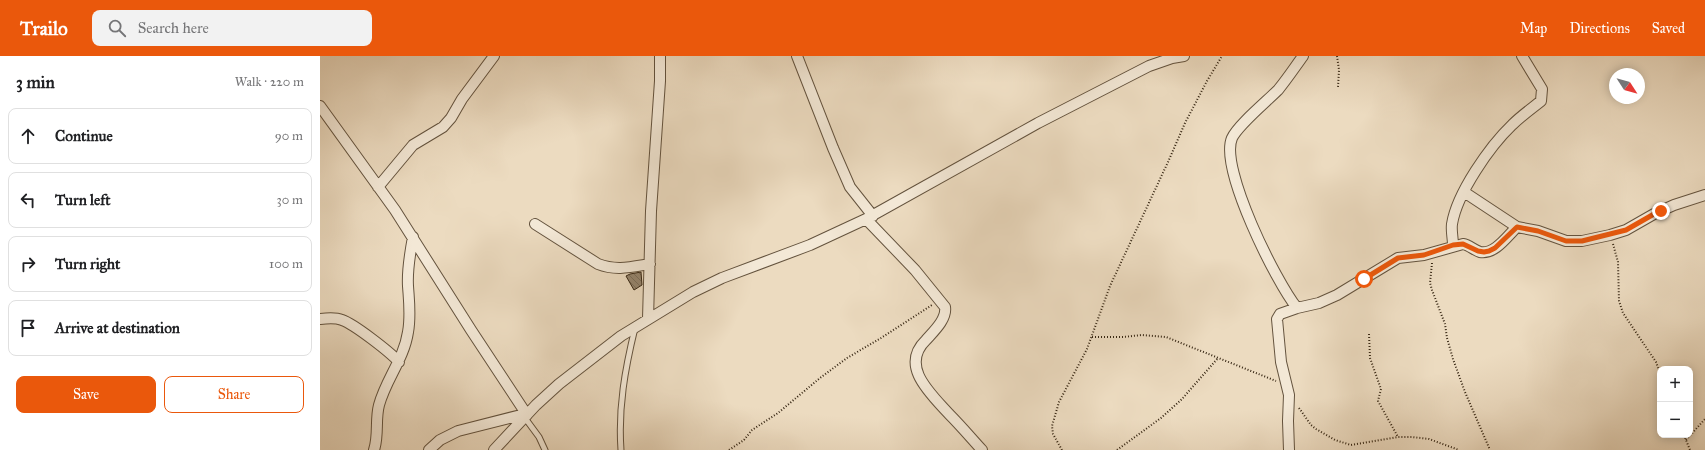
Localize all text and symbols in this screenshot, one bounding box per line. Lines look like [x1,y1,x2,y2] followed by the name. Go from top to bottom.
[92,10,372,46] search box
[20,17,68,40] text: Trailo
[106,17,128,39] icon: search
[138,19,209,37] text: Search here
[1520,20,1547,37] text: Map
[1569,20,1630,37] text: Directions
[1652,20,1685,37] text: Saved
[1609,68,1645,104] north arrow
[16,72,55,93] text: 3 min
[235,74,304,90] text: Walk · 220 m
[17,125,39,147] icon: ahead
[55,127,113,145] text: Continue
[275,128,303,144] text: 90 m
[17,189,39,211] icon: left
[55,191,111,209] text: Turn left
[277,192,303,208] text: 30 m
[1652,202,1670,220] route end
[17,253,39,275] icon: right
[55,255,120,273] text: Turn right
[269,256,303,272] text: 100 m
[1355,270,1373,288] route start
[17,317,39,339] icon: arrive
[55,319,180,337] text: Arrive at destination
[1657,366,1693,438] map controls
[1657,366,1693,402] button: +
[16,376,156,413] button: Save
[164,376,304,413] button: Share
[1657,402,1693,438] button: −

